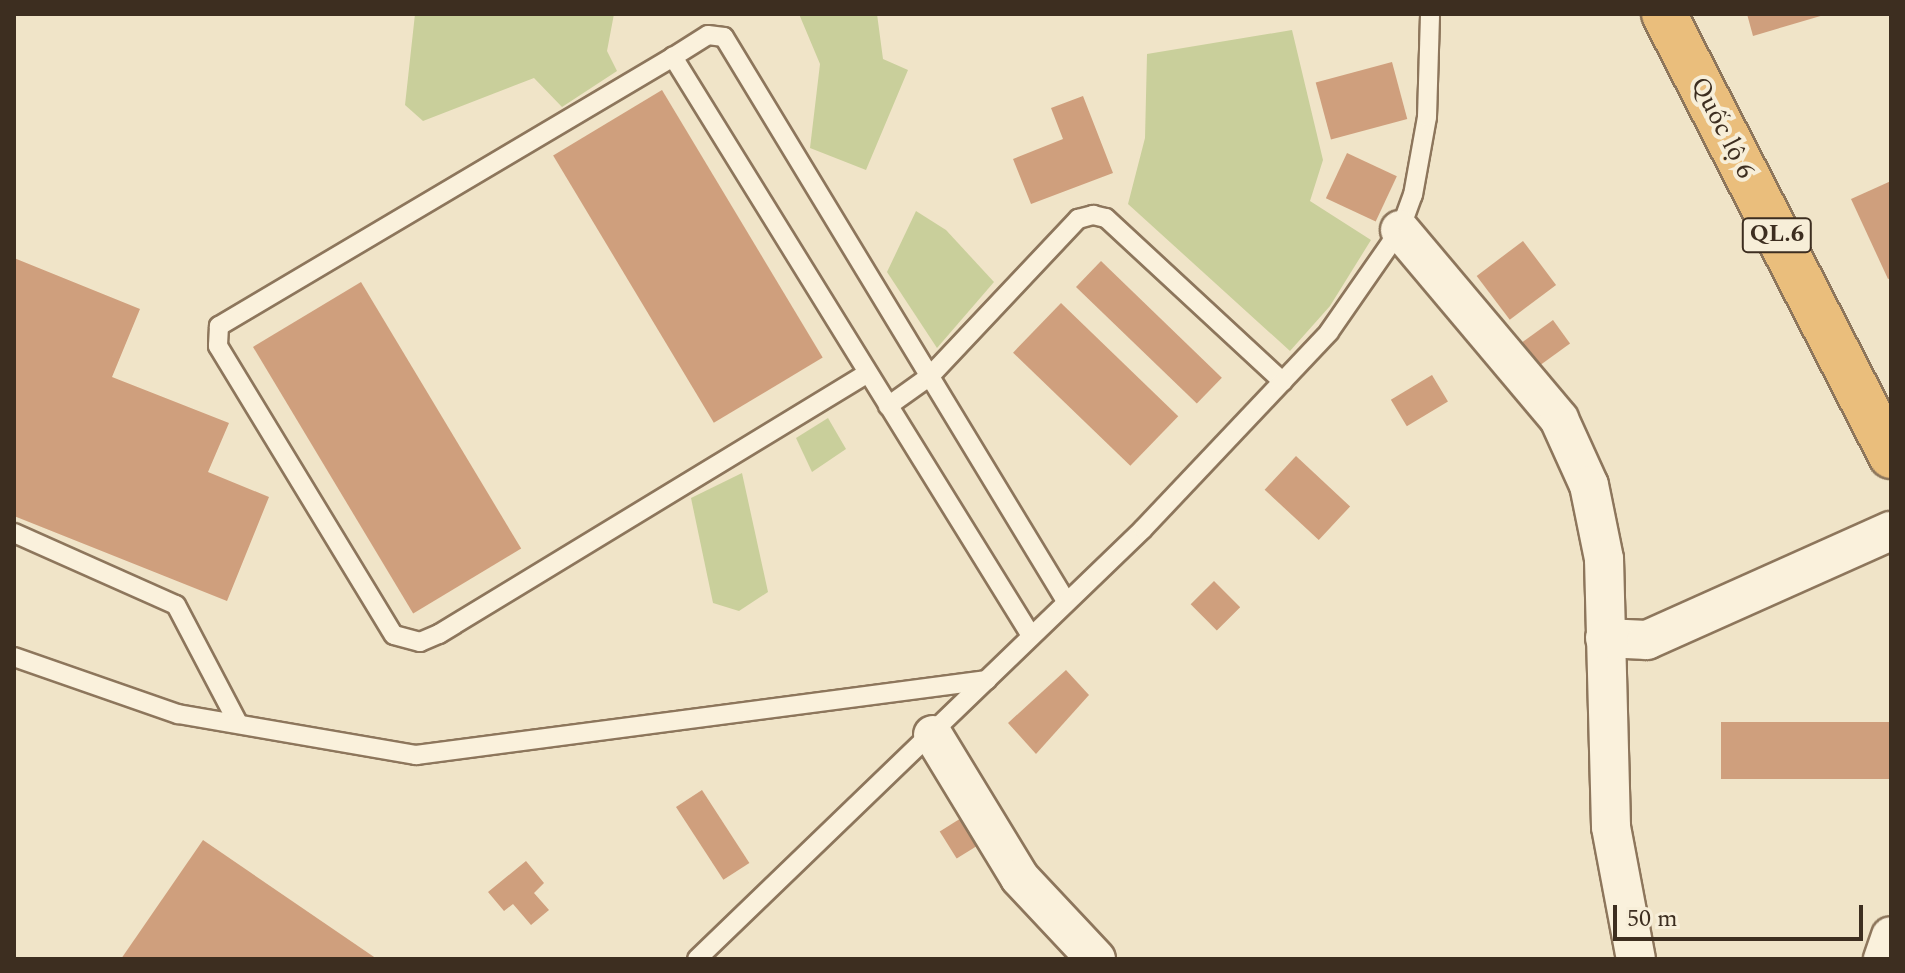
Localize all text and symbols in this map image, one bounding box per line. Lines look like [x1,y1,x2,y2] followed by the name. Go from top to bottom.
[1683,72,1761,184] street label: Quốc lộ 6
[1741,215,1813,255] road number: QL.6
[1617,889,1867,939] scale bar
[1627,901,1678,937] text: 50 m

